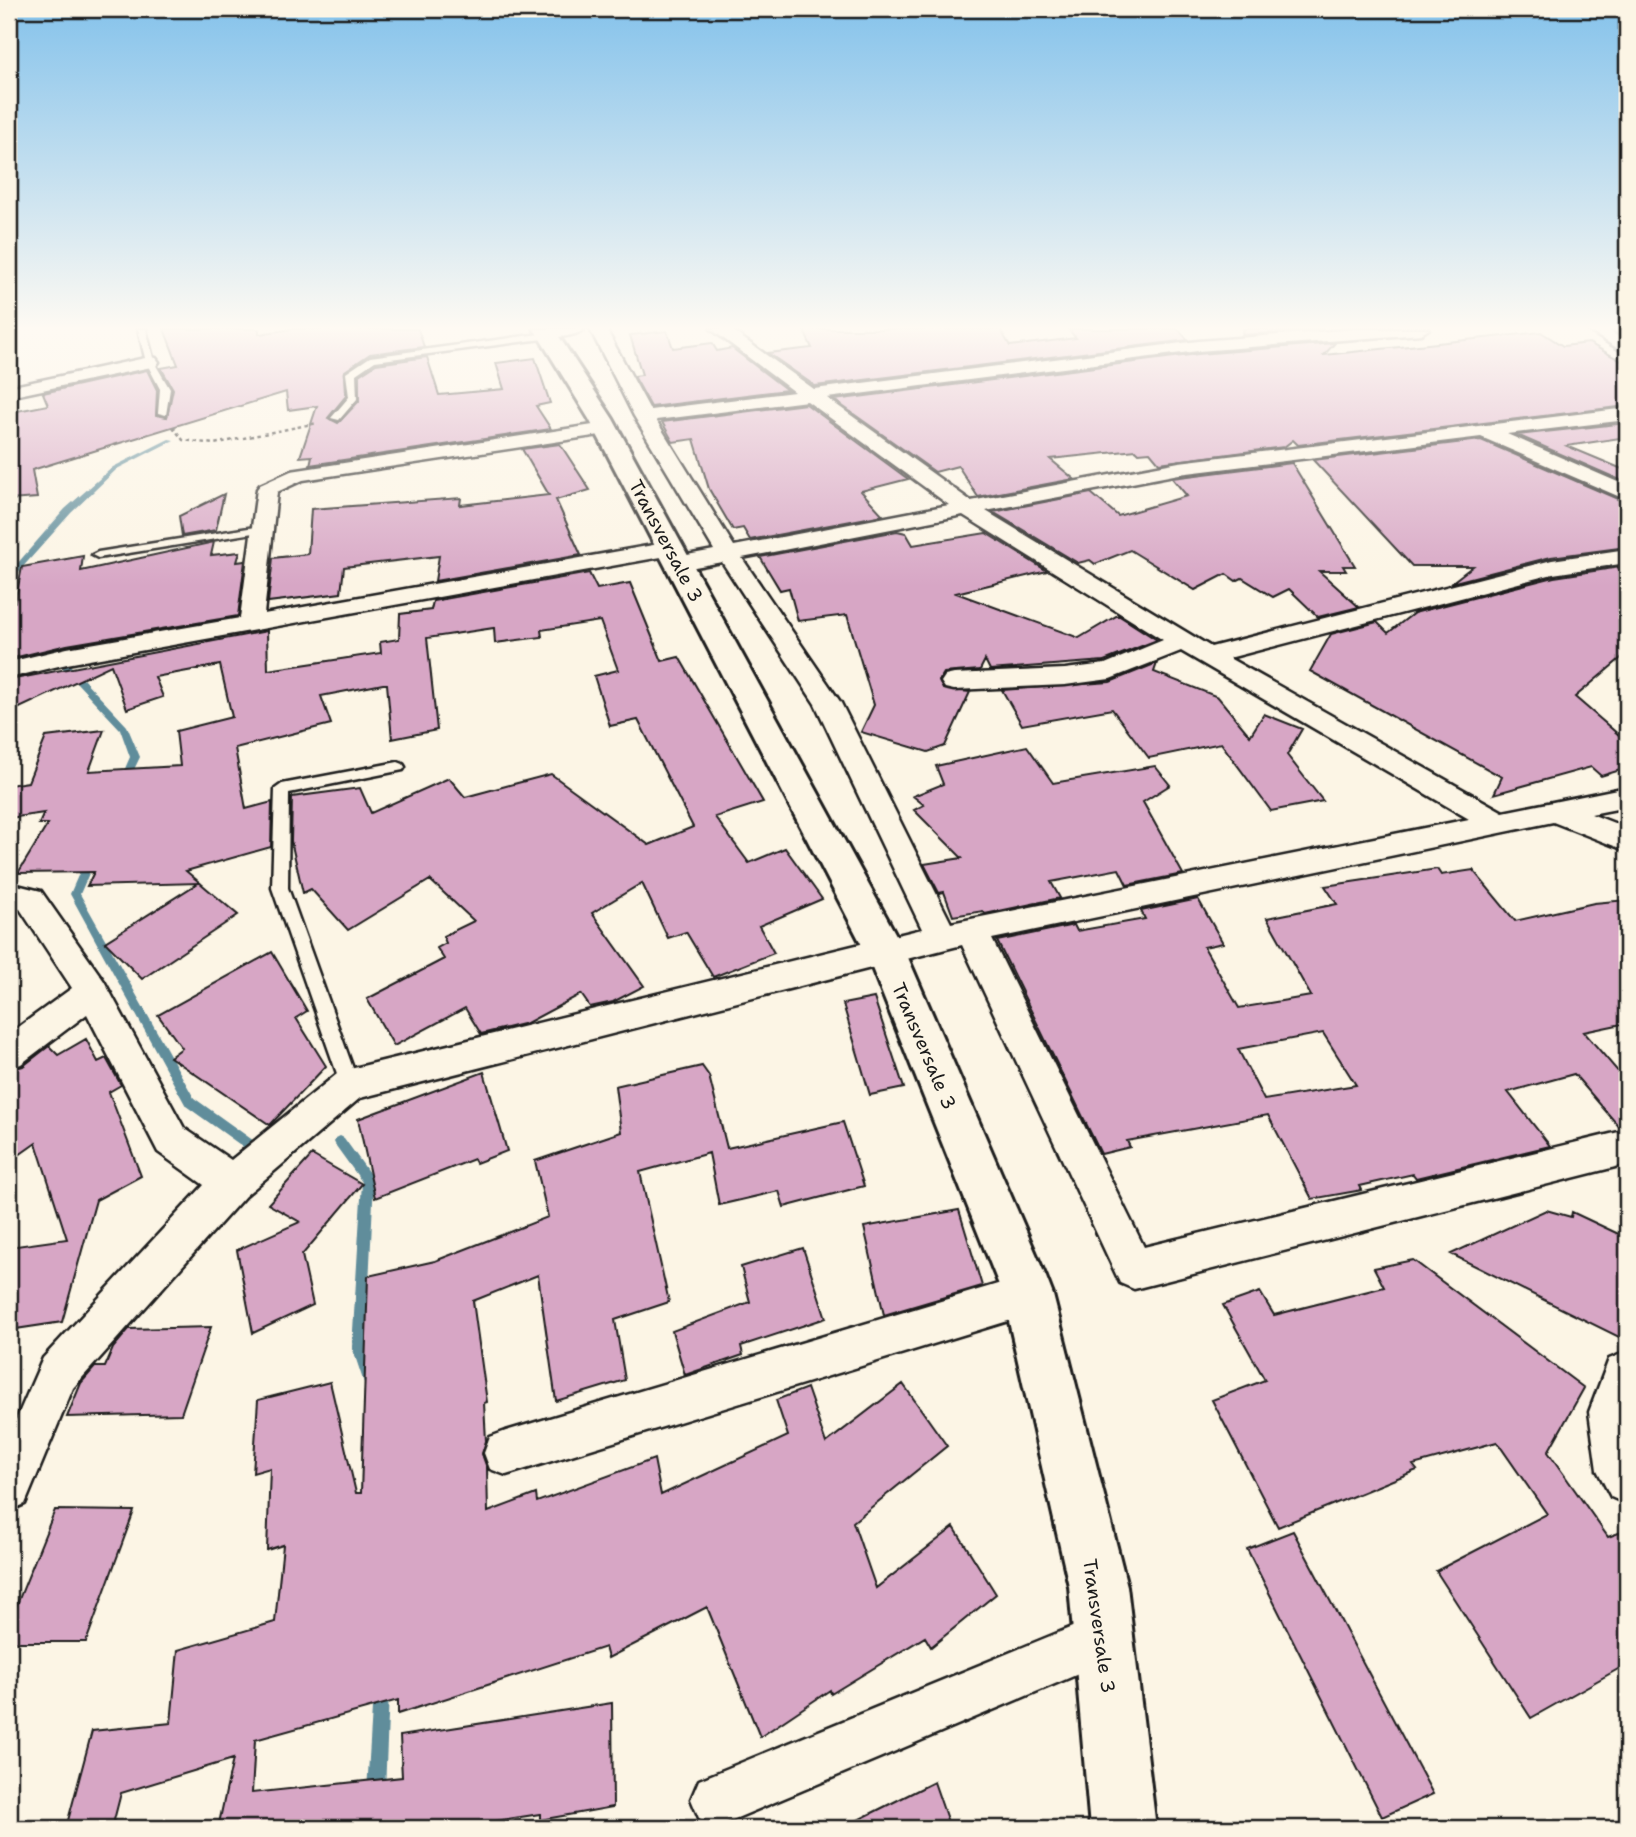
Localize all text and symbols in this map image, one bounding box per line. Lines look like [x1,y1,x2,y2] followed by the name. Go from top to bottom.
[623,475,709,607] street label: Transversale 3
[886,979,962,1113] street label: Transversale 3
[1077,1557,1121,1695] street label: Transversale 3

